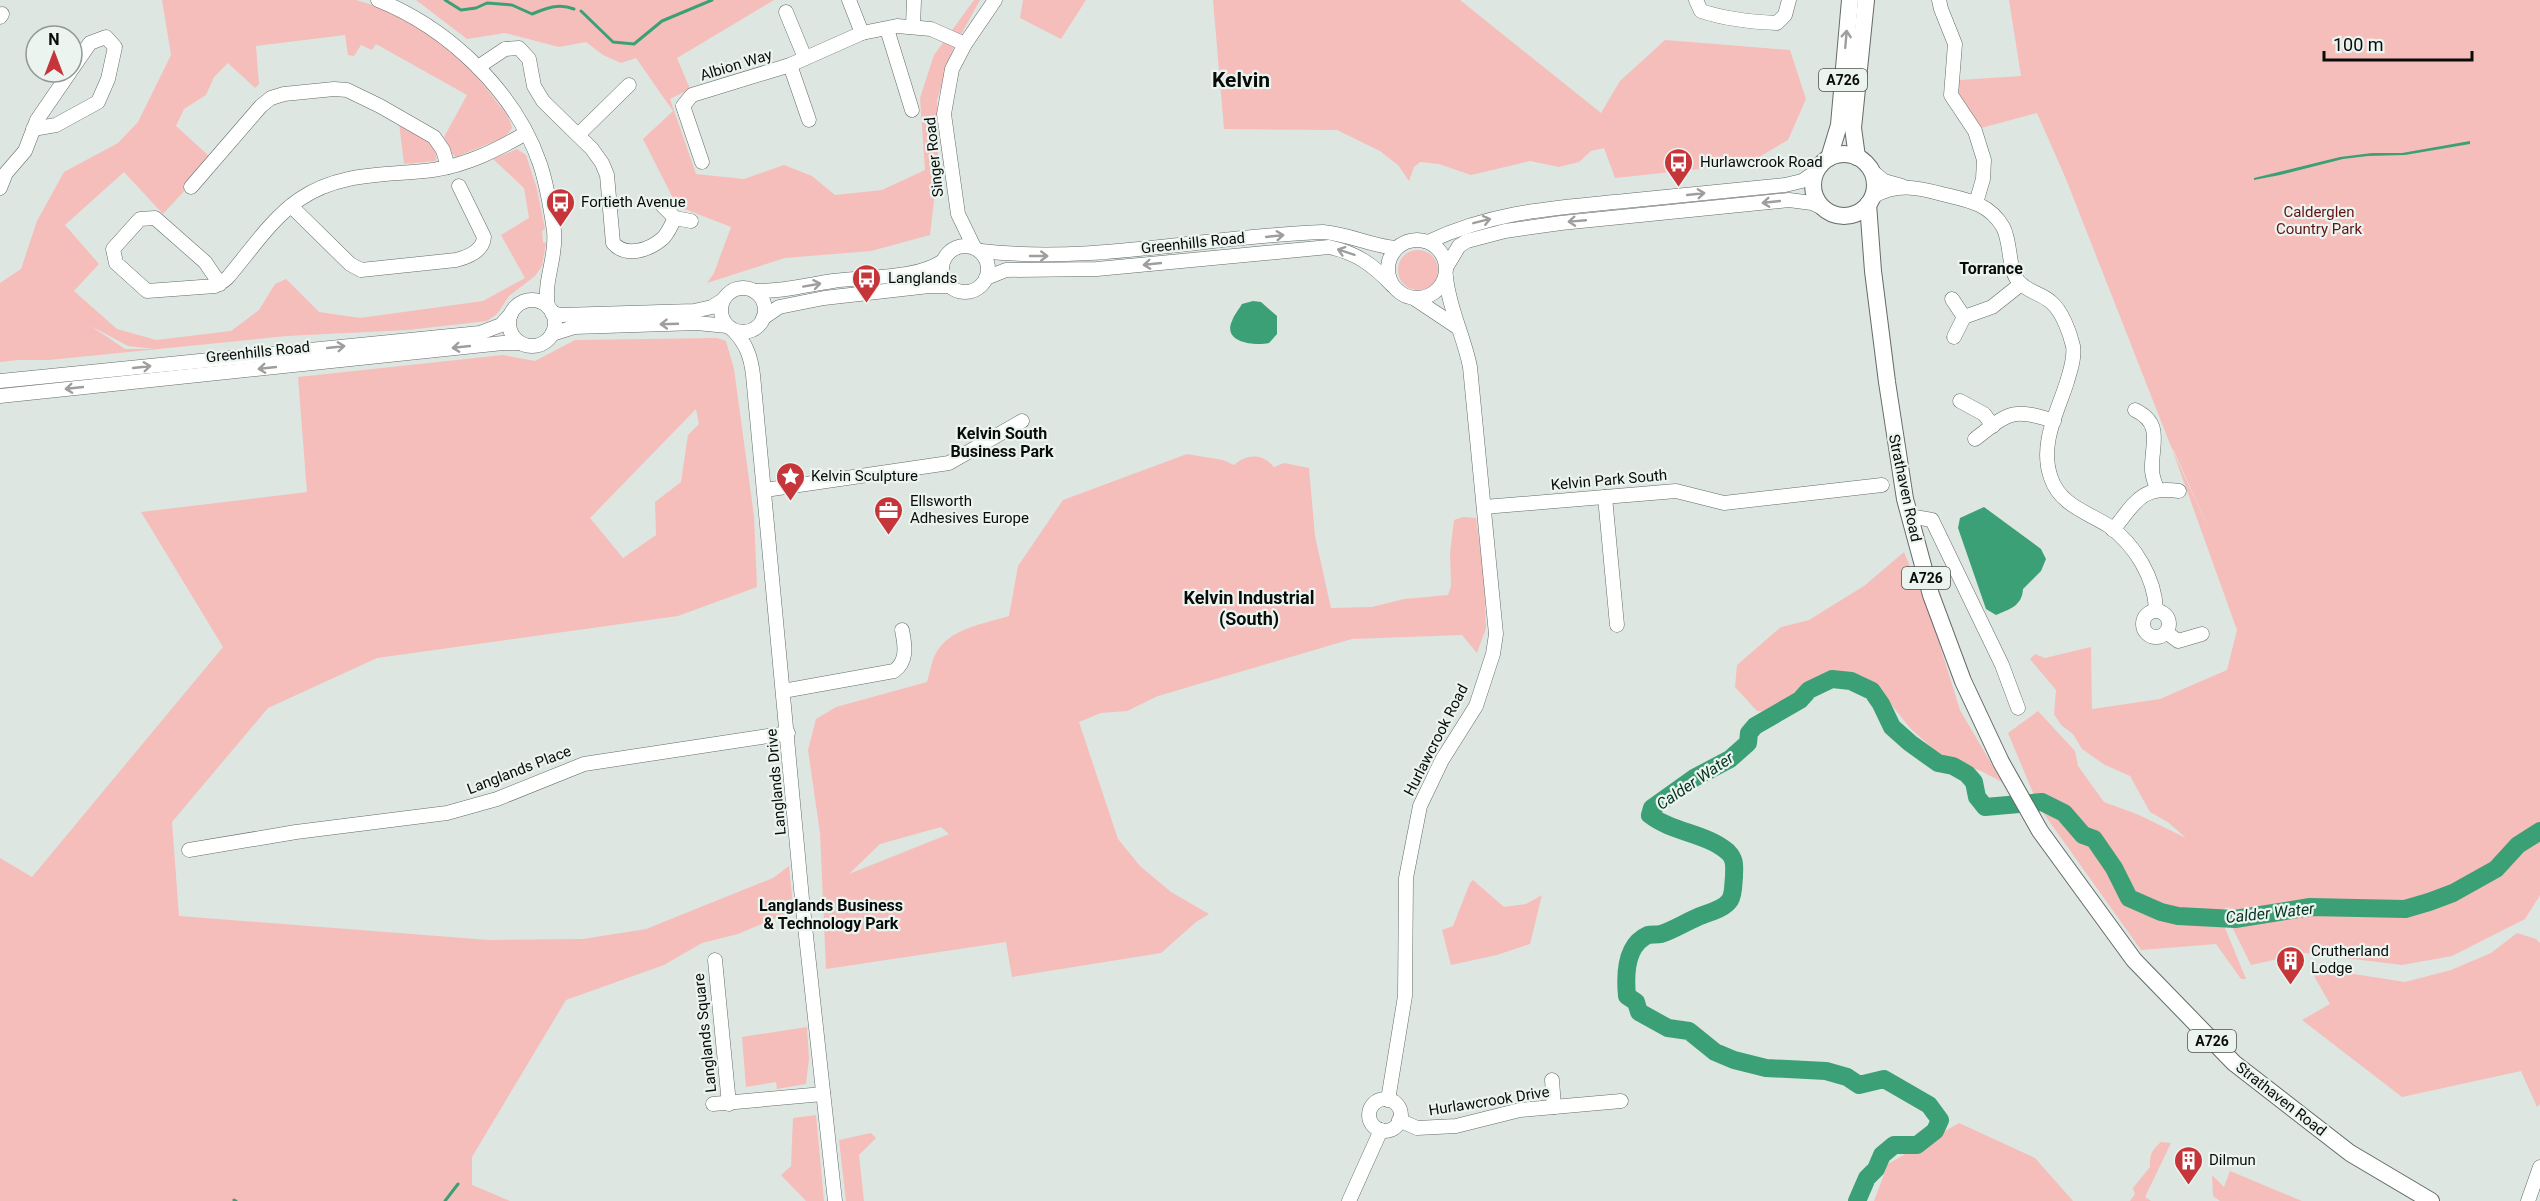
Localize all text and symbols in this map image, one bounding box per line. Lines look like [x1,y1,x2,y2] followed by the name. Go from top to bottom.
[24,24,84,84] north arrow
[2324,24,2472,62] scale bar
[1841,29,1852,49] one-way arrow
[48,30,60,49] text: N
[2333,34,2384,55] text: 100 m
[698,46,774,84] street label: Albion Way
[1212,68,1270,92] district label: Kelvin
[1819,69,1867,91] road number: A726
[921,116,947,198] street label: Singer Road
[1663,146,1695,188] bus stop icon: Hurlawcrook Road
[1700,153,1823,171] place label: Hurlawcrook Road
[544,186,576,228] bus stop icon: Fortieth Avenue
[1686,188,1706,199] one-way arrow
[581,193,686,211] place label: Fortieth Avenue
[1761,197,1781,208] one-way arrow
[2276,203,2362,238] park label: Calderglen Country Park
[1472,214,1491,226] one-way arrow
[1567,216,1587,227] one-way arrow
[1140,229,1246,257] street label: Greenhills Road
[1264,230,1284,241] one-way arrow
[1337,246,1356,257] one-way arrow
[1028,250,1048,262] one-way arrow
[1143,259,1163,270] one-way arrow
[1959,259,2023,278] district label: Torrance
[851,262,883,304] bus stop icon: Langlands
[888,269,957,287] place label: Langlands
[802,279,821,290] one-way arrow
[659,319,679,330] one-way arrow
[205,338,311,366] street label: Greenhills Road
[325,341,345,352] one-way arrow
[452,342,472,353] one-way arrow
[131,361,151,372] one-way arrow
[258,363,278,374] one-way arrow
[64,383,84,394] one-way arrow
[951,424,1054,461] district label: Kelvin South Business Park
[1885,433,1925,543] street label: Strathaven Road
[774,460,806,502] place icon: Kelvin Sculpture
[1550,466,1668,494] street label: Kelvin Park South
[811,467,918,485] place label: Kelvin Sculpture
[910,492,1029,527] place label: Ellsworth Adhesives Europe
[873,494,905,536] office icon: Ellsworth Adhesives Europe
[1902,567,1950,589] road number: A726
[1184,587,1314,630] district label: Kelvin Industrial (South)
[1400,681,1472,799] street label: Hurlawcrook Road
[762,728,790,836] street label: Langlands Drive
[464,742,574,798] street label: Langlands Place
[1653,748,1738,814] water label: Calder Water
[759,896,903,933] district label: Langlands Business & Technology Park
[2225,899,2316,927] water label: Calder Water
[2311,942,2389,977] place label: Crutherland Lodge
[2274,944,2306,986] building icon: Crutherland Lodge
[690,972,720,1093] street label: Langlands Square
[2188,1030,2236,1052] road number: A726
[2232,1058,2330,1140] street label: Strathaven Road
[1427,1083,1551,1119] street label: Hurlawcrook Drive
[2172,1144,2204,1186] building icon: Dilmun
[2209,1151,2256,1169] place label: Dilmun

